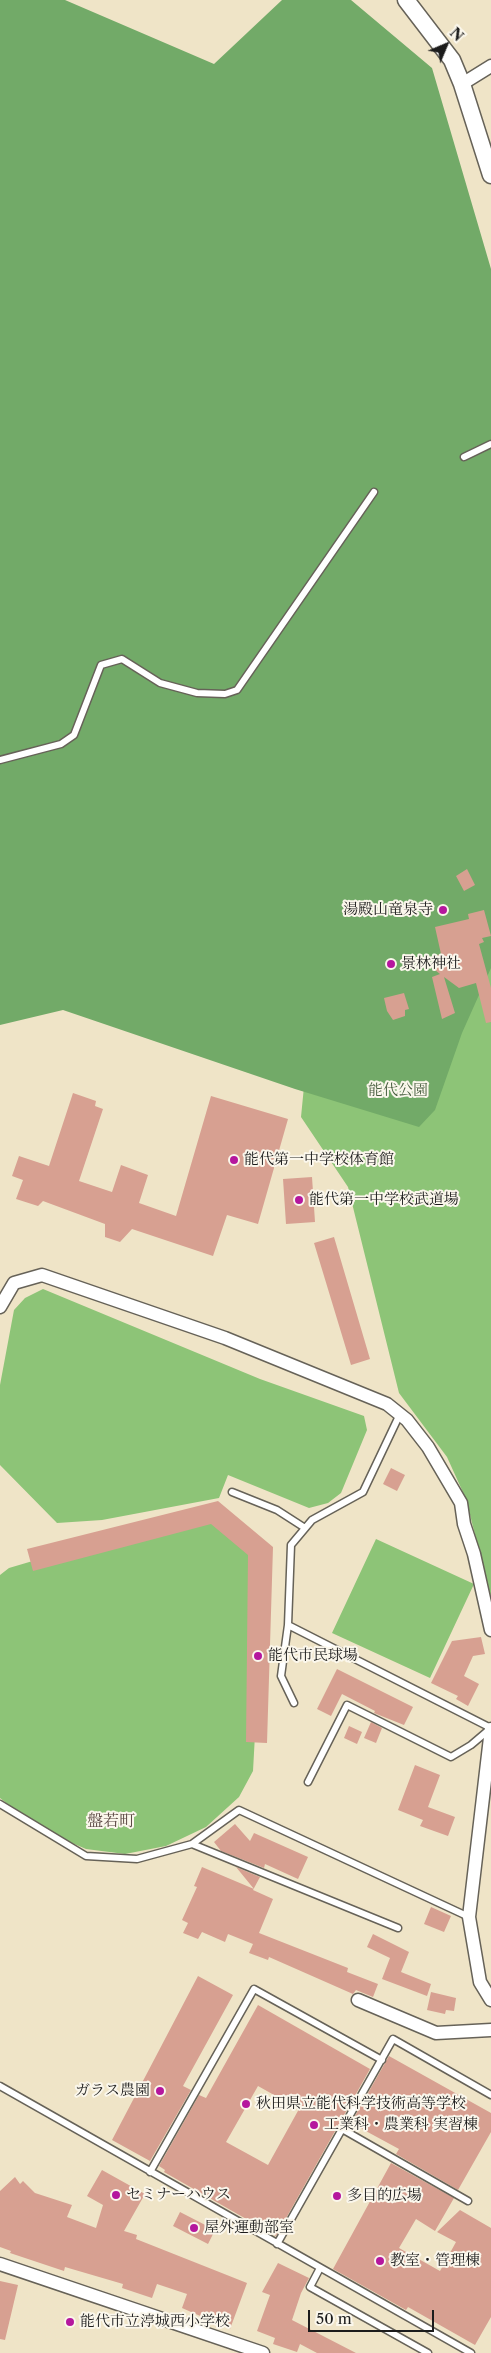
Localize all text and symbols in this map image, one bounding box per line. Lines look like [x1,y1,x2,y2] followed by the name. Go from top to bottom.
[421,20,471,70] north arrow
[446,24,467,45] text: N
[343,901,433,919] place label: 湯殿山竜泉寺
[437,904,449,916] marker: 湯殿山竜泉寺
[401,955,461,973] place label: 景林神社
[385,958,397,970] marker: 景林神社
[368,1082,428,1100] park label: 能代公園
[244,1151,394,1169] place label: 能代第一中学校体育館
[228,1154,240,1166] marker: 能代第一中学校体育館
[309,1191,459,1209] place label: 能代第一中学校武道場
[293,1194,305,1206] marker: 能代第一中学校武道場
[268,1647,358,1665] place label: 能代市民球場
[252,1650,264,1662] marker: 能代市民球場
[87,1811,135,1831] district label: 盤若町
[75,2082,150,2100] place label: ガラス農園
[154,2085,166,2097] marker: ガラス農園
[256,2095,466,2113] place label: 秋田県立能代科学技術高等学校
[240,2098,252,2110] marker: 秋田県立能代科学技術高等学校
[324,2116,478,2134] place label: 工業科・農業科 実習棟
[308,2119,320,2131] marker: 工業科・農業科 実習棟
[126,2186,231,2204] place label: セミナーハウス
[347,2187,422,2205] place label: 多目的広場
[110,2189,122,2201] marker: セミナーハウス
[331,2190,343,2202] marker: 多目的広場
[204,2219,294,2237] place label: 屋外運動部室
[188,2222,200,2234] marker: 屋外運動部室
[390,2252,480,2270] place label: 教室・管理棟
[374,2255,386,2267] marker: 教室・管理棟
[311,2300,437,2332] scale bar
[316,2309,352,2328] text: 50 m
[80,2313,230,2331] place label: 能代市立渟城西小学校
[64,2316,76,2328] marker: 能代市立渟城西小学校

